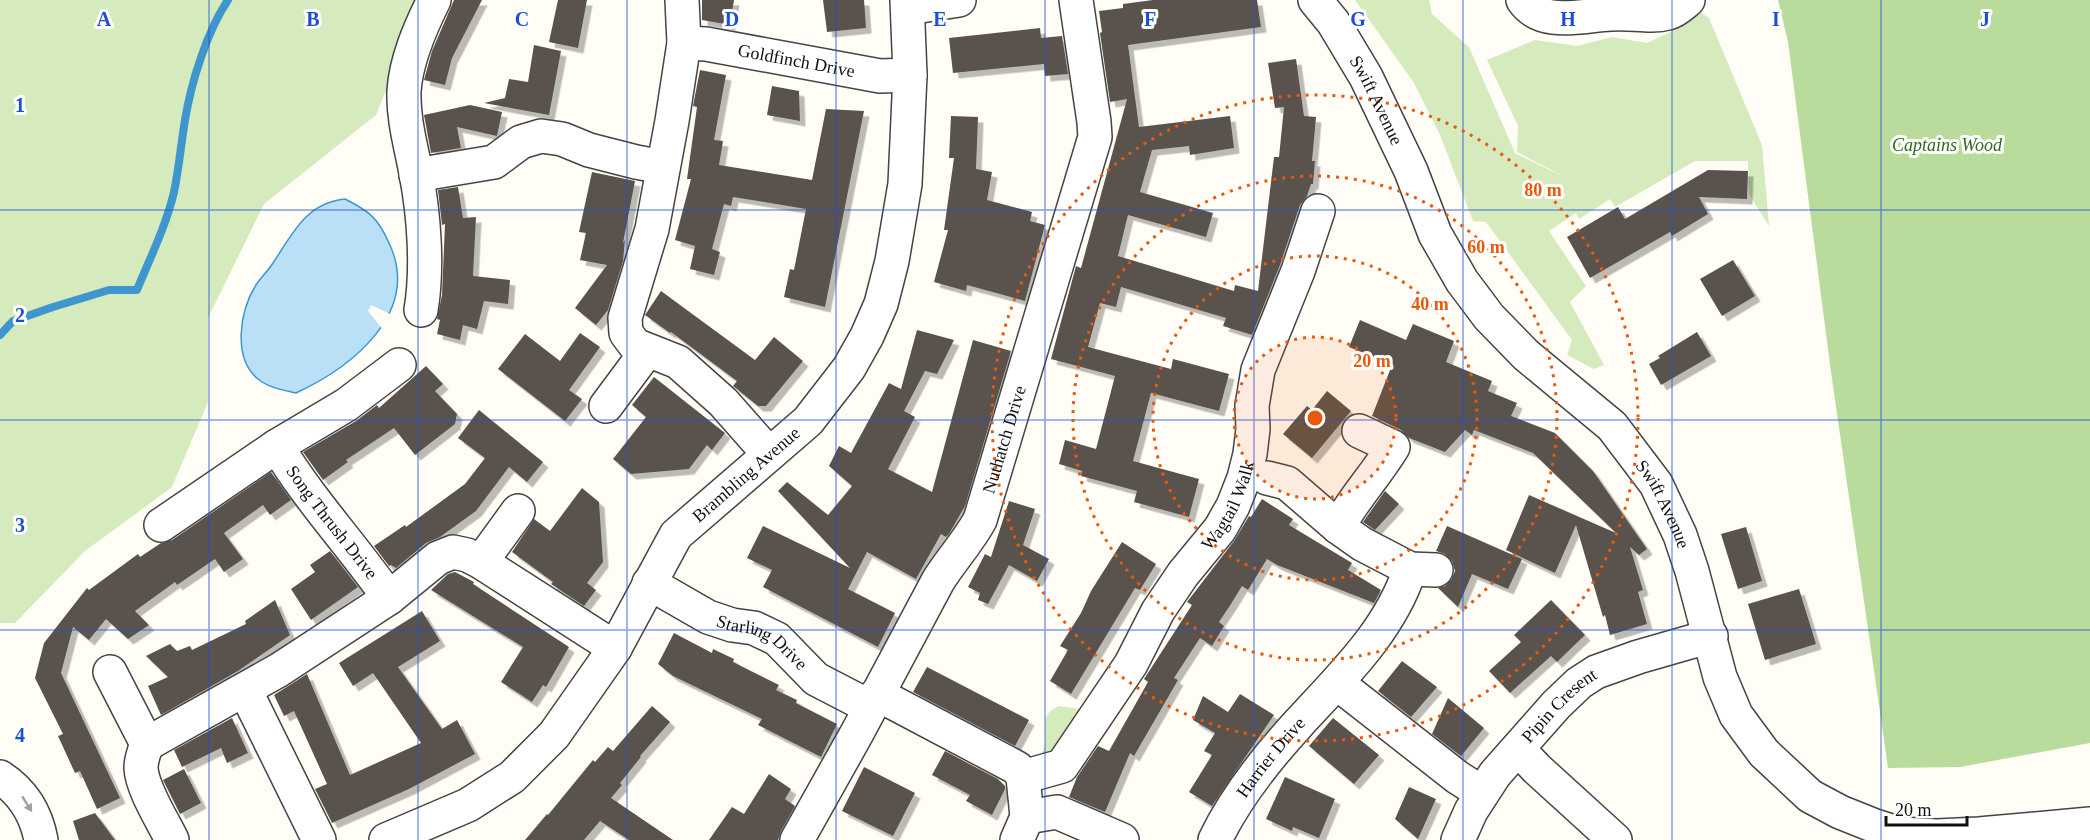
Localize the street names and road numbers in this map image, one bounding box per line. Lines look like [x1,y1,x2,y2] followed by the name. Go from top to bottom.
[736,40,857,81] street label: Goldfinch Drive
[1345,52,1407,148] street label: Swift Avenue
[979,383,1030,496] street label: Nuthatch Drive
[688,423,804,526] street label: Brambling Avenue
[1631,456,1694,551] street label: Swift Avenue
[1197,459,1258,554] street label: Wagtail Walk
[282,462,382,583] street label: Song Thrush Drive
[714,611,812,674] street label: Starling Drive
[1518,664,1600,747] street label: Pipin Cresent
[1232,713,1309,801] street label: Harrier Drive

